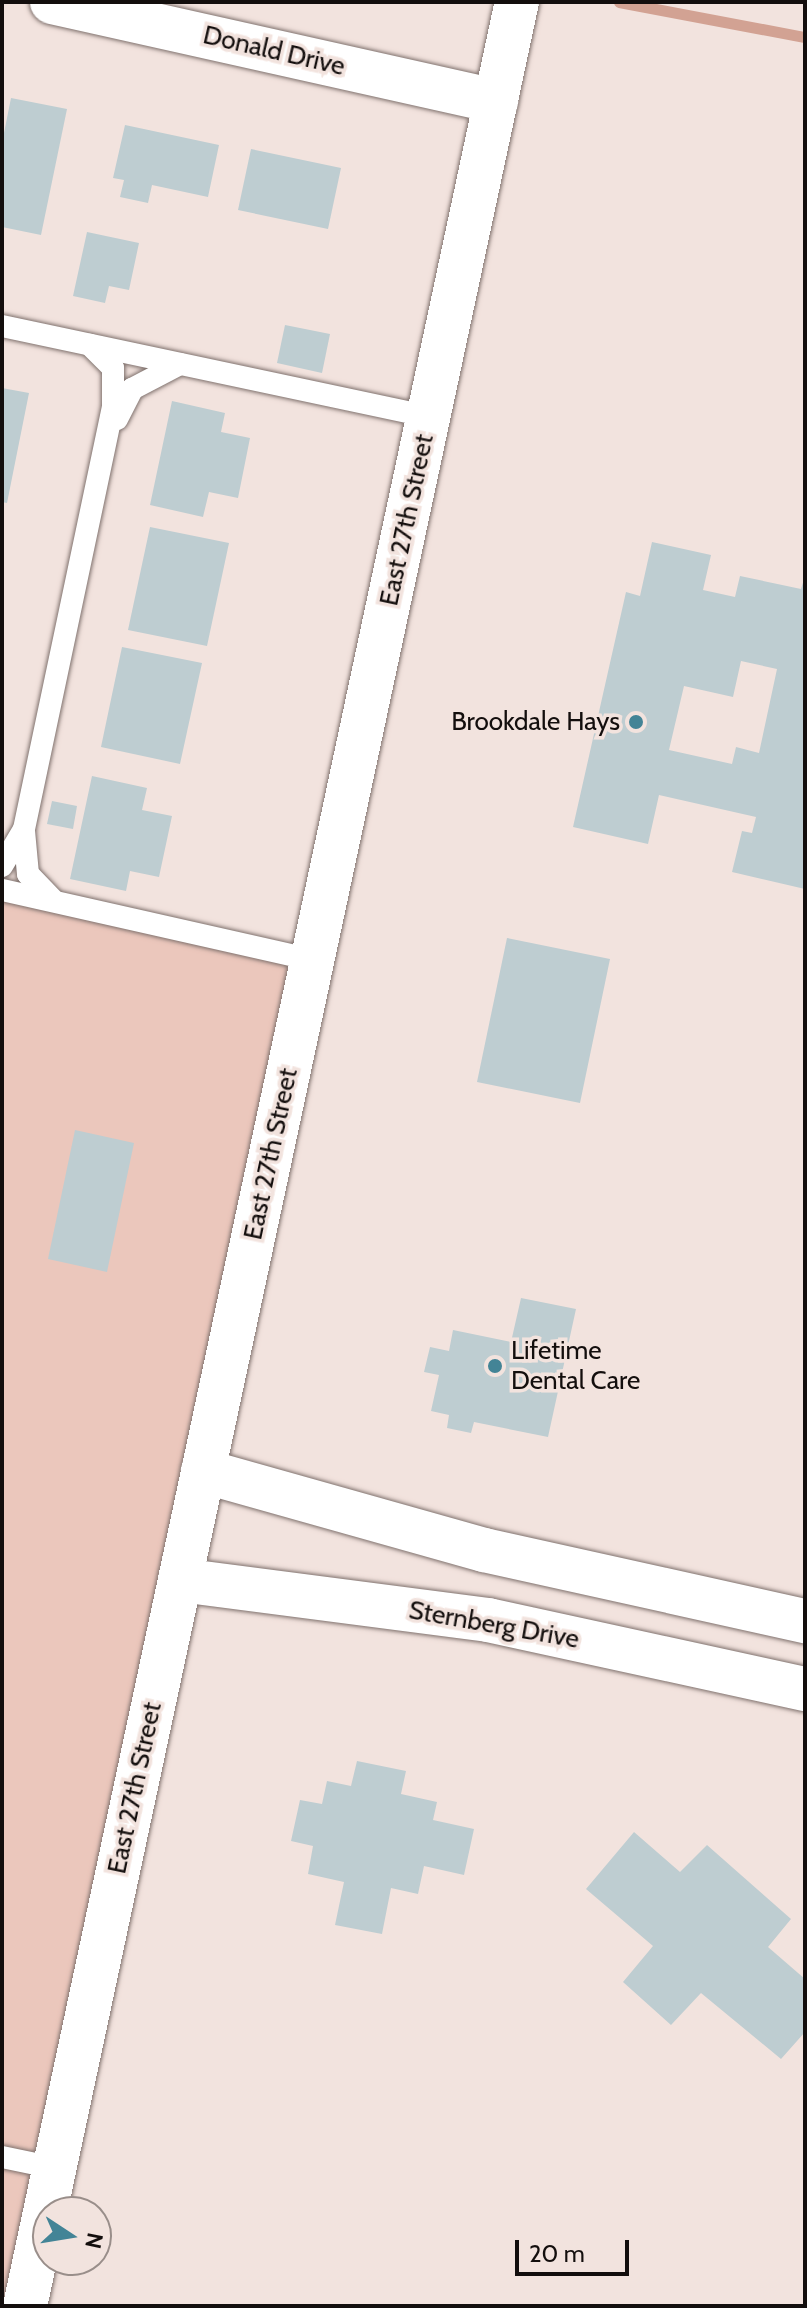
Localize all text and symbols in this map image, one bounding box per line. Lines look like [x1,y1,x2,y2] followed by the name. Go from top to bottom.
[200,20,348,82] street label: Donald Drive
[374,431,440,609] street label: East 27th Street
[451,706,620,738] place label: Brookdale Hays
[627,713,645,731] marker: Brookdale Hays
[238,1065,304,1243] street label: East 27th Street
[511,1335,640,1396] place label: Lifetime Dental Care
[486,1357,504,1375] marker: Lifetime Dental Care
[406,1595,582,1655] street label: Sternberg Drive
[102,1699,168,1877] street label: East 27th Street
[32,2196,112,2276] north arrow
[519,2224,633,2274] scale bar
[79,2230,109,2251] text: N
[529,2239,585,2268] text: 20 m

